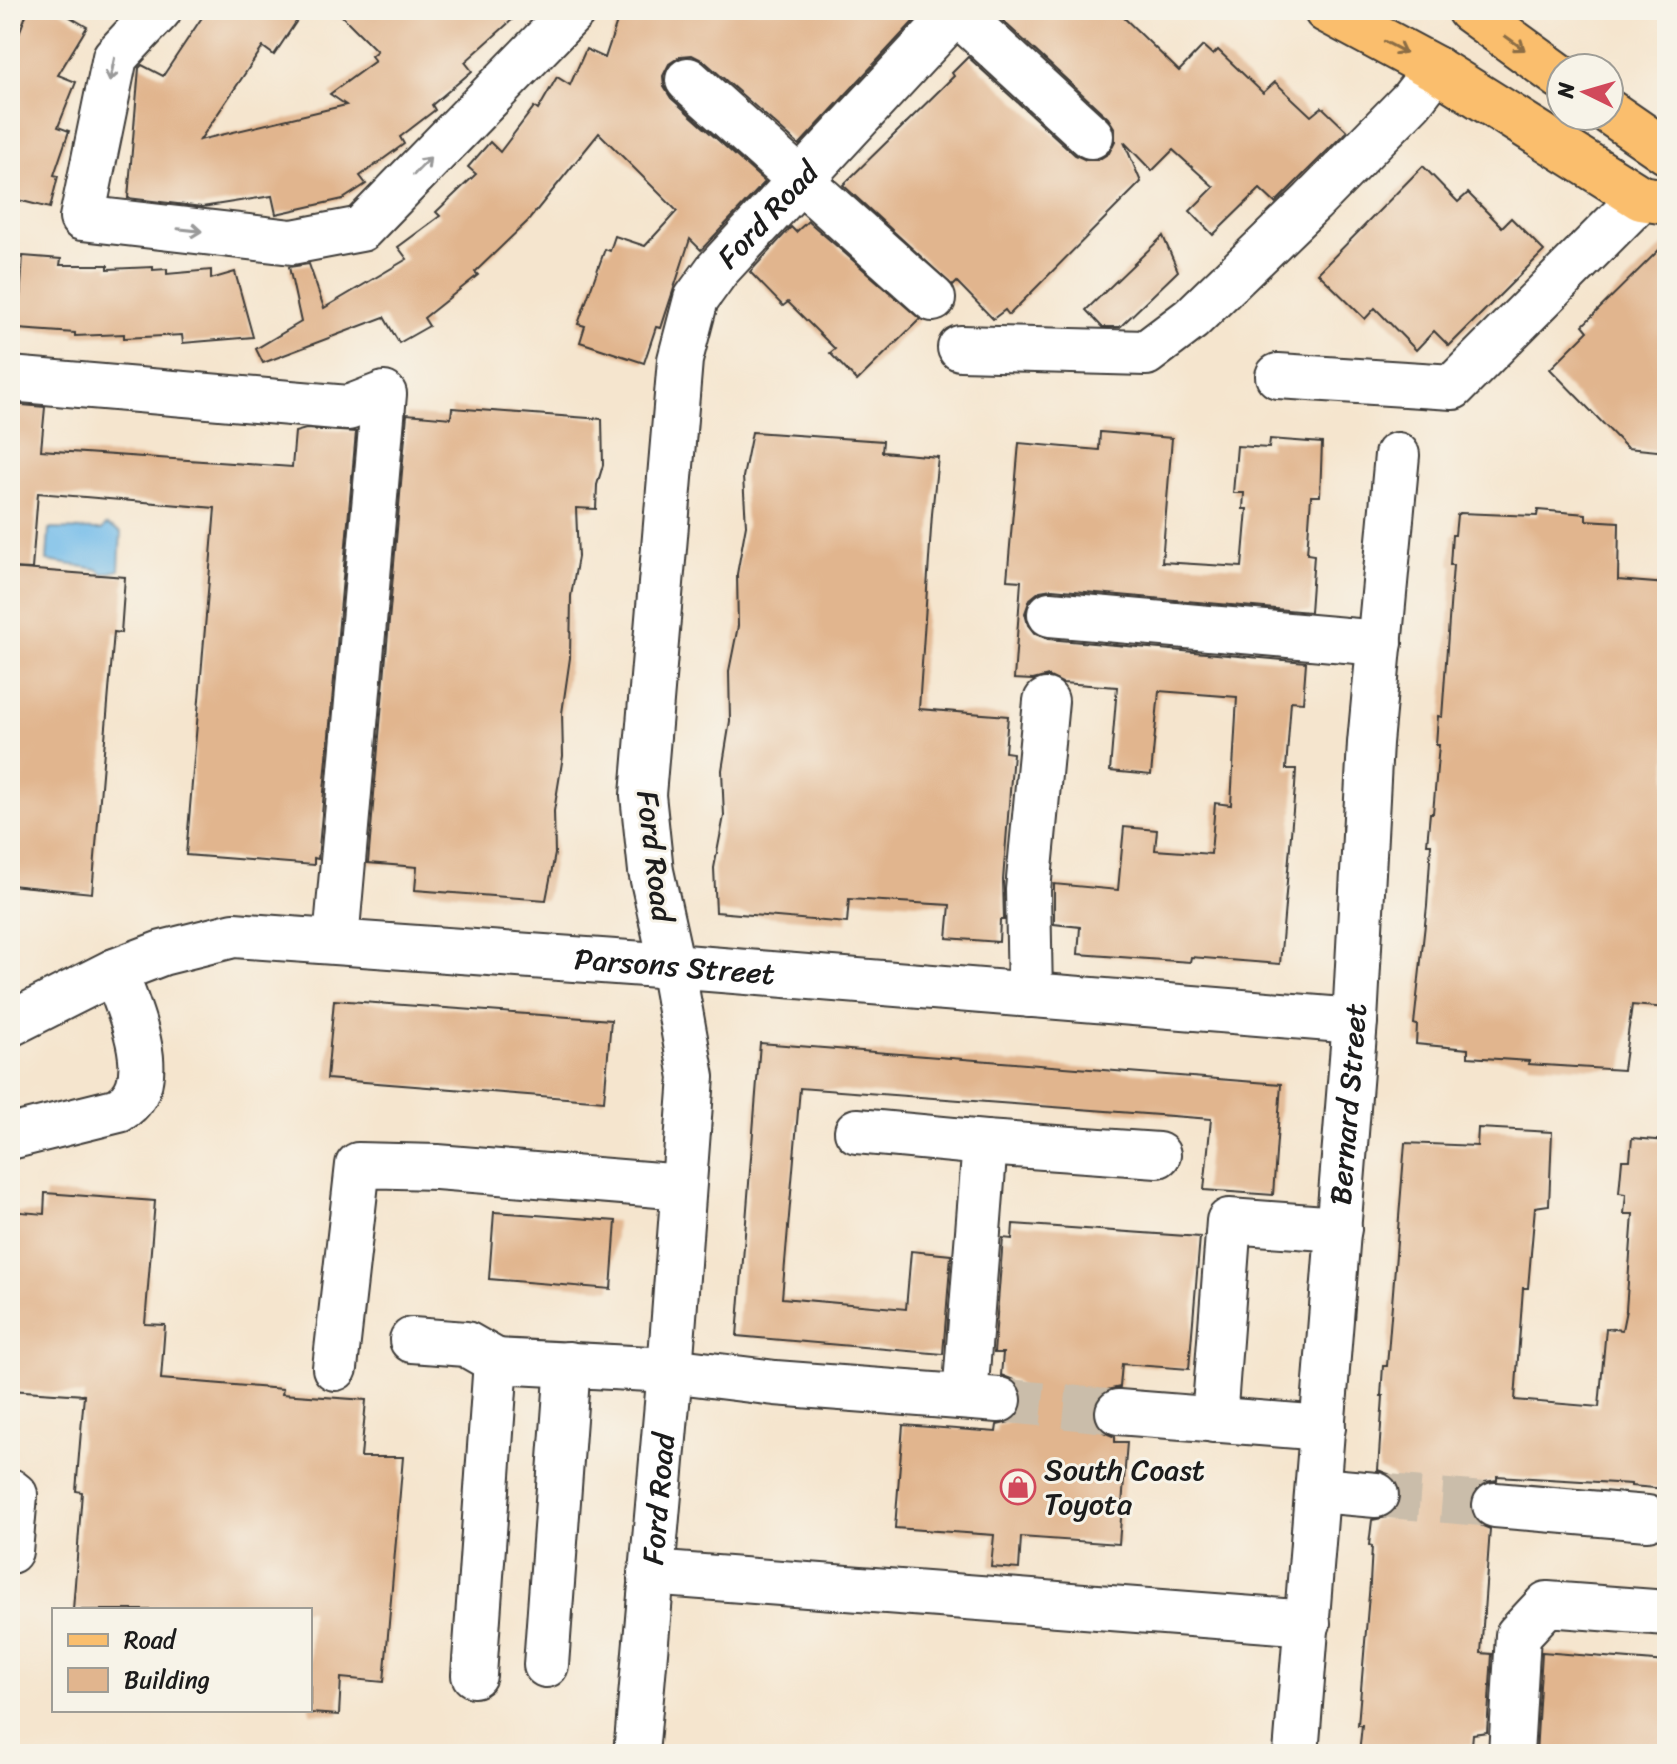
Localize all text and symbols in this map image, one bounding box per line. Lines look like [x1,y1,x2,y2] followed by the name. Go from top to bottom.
[1504,35,1525,52] one-way arrow
[1383,39,1406,55] one-way arrow
[1545,52,1625,132] north arrow
[104,57,119,83] one-way arrow
[1545,80,1586,101] text: N
[703,147,834,282] street label: Ford Road
[412,157,431,176] one-way arrow
[176,223,203,238] one-way arrow
[620,787,690,927] street label: Ford Road
[573,932,777,1001] street label: Parsons Street
[1313,1002,1383,1207] street label: Bernard Street
[626,1429,691,1567] street label: Ford Road
[1044,1443,1205,1531] place label: South Coast Toyota
[999,1468,1037,1506] shop icon: South Coast Toyota
[52,1608,312,1712] legend
[124,1619,178,1661] text: Road
[124,1659,210,1701] text: Building

